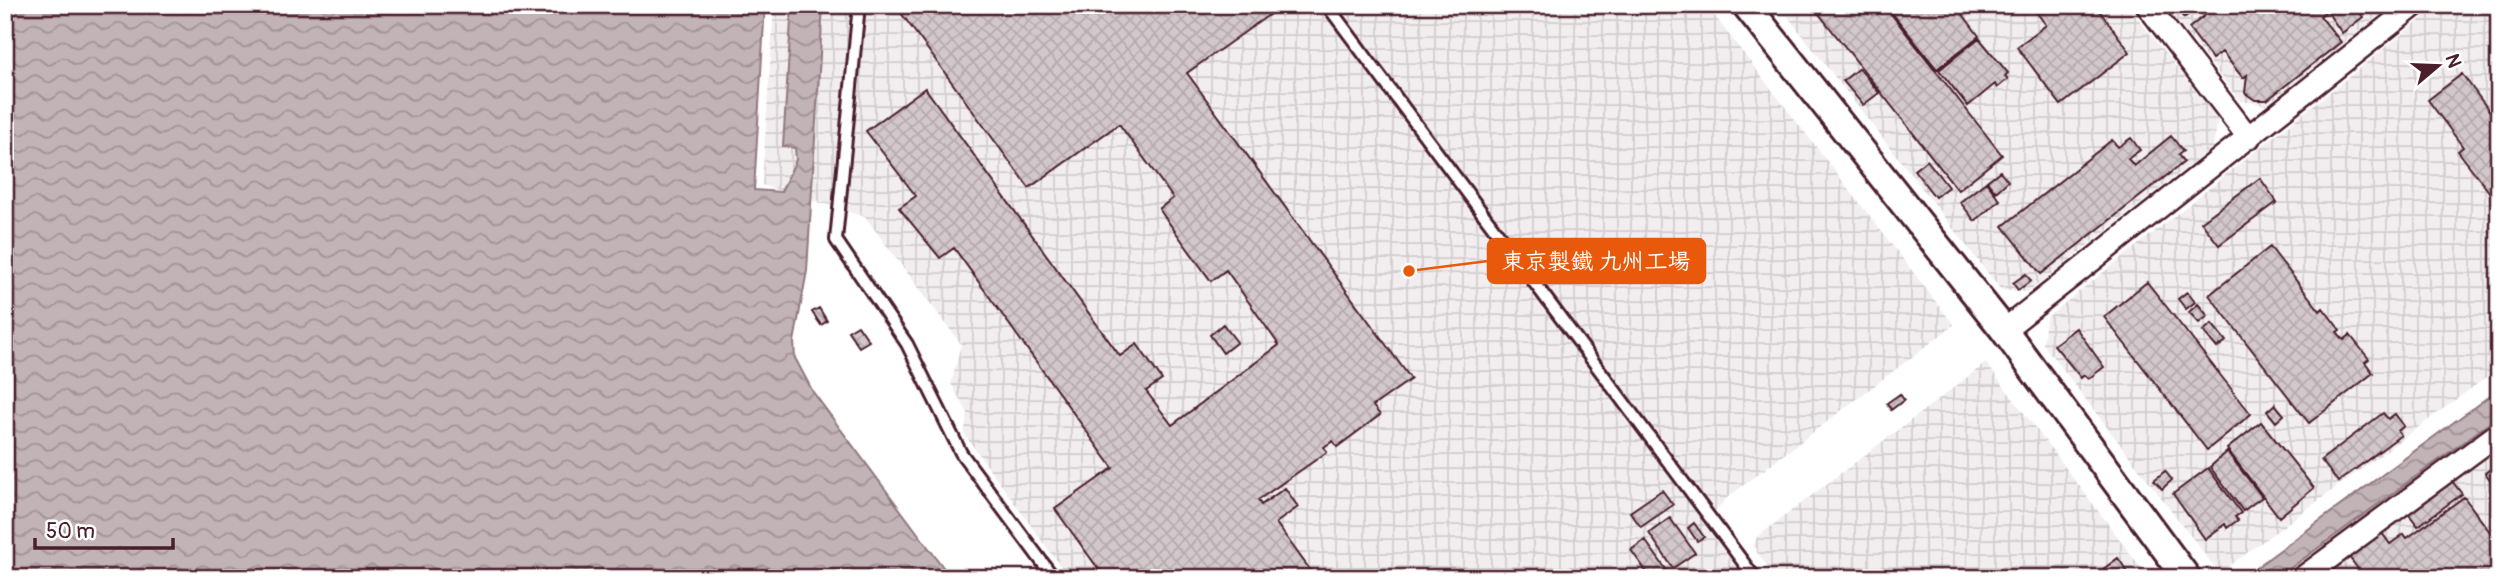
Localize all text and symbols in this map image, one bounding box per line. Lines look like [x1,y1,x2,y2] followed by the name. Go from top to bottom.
[2402,32,2472,102] north arrow
[2440,51,2467,71] text: N
[1488,239,1705,283] callout: 東京製鐵 九州工場
[1502,247,1691,276] text: 東京製鐵 九州工場
[35,506,173,550] scale bar
[46,518,95,545] text: 50 m

